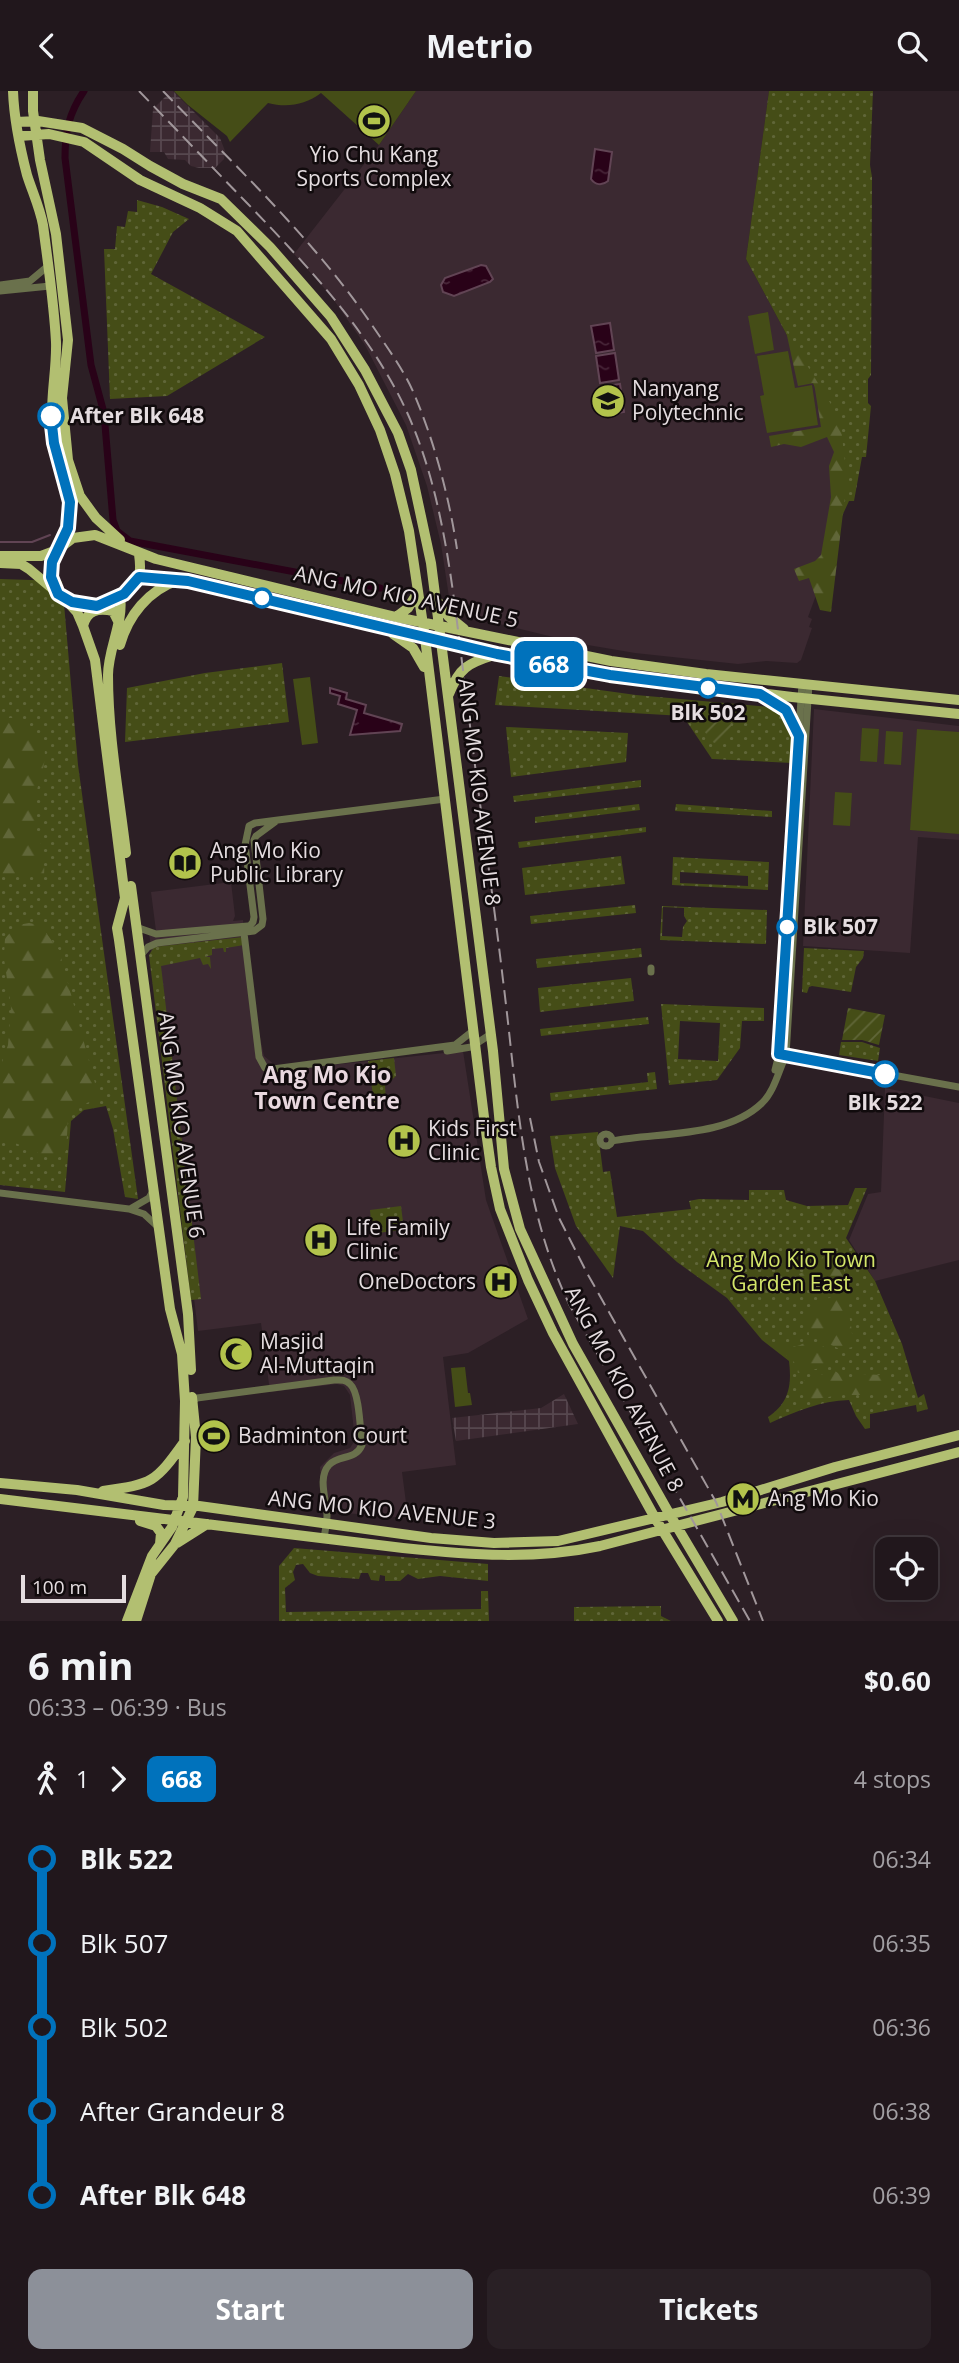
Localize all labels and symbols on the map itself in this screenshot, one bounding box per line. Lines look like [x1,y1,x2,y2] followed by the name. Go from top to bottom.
[355,102,393,140] sports icon: Yio Chu Kang Sports Complex
[297,140,451,192] place label: Yio Chu Kang Sports Complex
[632,374,744,426] place label: Nanyang Polytechnic
[589,382,627,420] school or university icon: Nanyang Polytechnic
[70,401,204,429] place label: After Blk 648
[38,403,64,429] marker: After Blk 648
[291,559,521,633] street label: ANG MO KIO AVENUE 5
[252,588,272,608] unlabelled marker
[509,641,589,687] line badge: 668
[452,677,508,907] street label: ANG MO KIO AVENUE 8
[698,678,718,698] marker: Blk 502
[670,698,746,726] place label: Blk 502
[210,836,343,888] place label: Ang Mo Kio Public Library
[166,844,204,882] library icon: Ang Mo Kio Public Library
[803,912,878,940] place label: Blk 507
[777,917,797,937] marker: Blk 507
[152,1010,212,1240] street label: ANG MO KIO AVENUE 6
[254,1058,400,1116] district label: Ang Mo Kio Town Centre
[872,1061,898,1087] marker: Blk 522
[847,1088,923,1116] place label: Blk 522
[428,1114,517,1166] place label: Kids First Clinic
[385,1122,423,1160] hospital icon: Kids First Clinic
[346,1213,450,1265] place label: Life Family Clinic
[302,1221,340,1259] hospital icon: Life Family Clinic
[706,1245,876,1297] park label: Ang Mo Kio Town Garden East
[482,1263,520,1301] hospital icon: OneDoctors
[358,1267,476,1295] place label: OneDoctors
[559,1281,691,1496] street label: ANG MO KIO AVENUE 8
[260,1327,375,1379] place label: Masjid Al-Muttaqin
[217,1335,255,1373] mosque icon: Masjid Al-Muttaqin
[195,1417,233,1455] sports icon: Badminton Court
[238,1421,407,1449] place label: Badminton Court
[724,1480,762,1518] metro station icon: Ang Mo Kio
[267,1483,497,1535] street label: ANG MO KIO AVENUE 3
[768,1484,879,1512] place label: Ang Mo Kio
[21,1572,126,1604] scale bar

